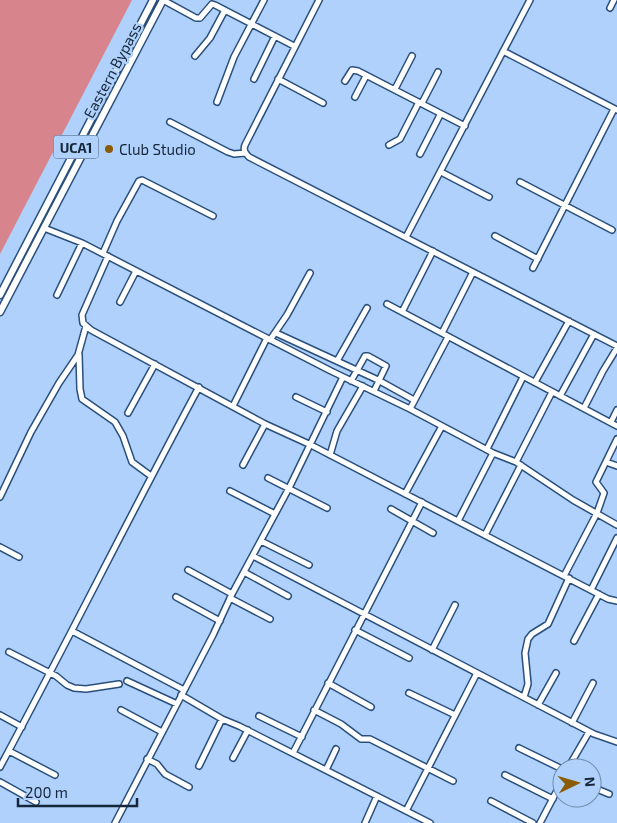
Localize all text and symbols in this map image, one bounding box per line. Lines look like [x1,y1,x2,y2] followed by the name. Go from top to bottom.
[79,19,145,121] street label: Eastern Bypass
[54,136,98,158] road number: UCA1
[119,140,196,158] place label: Club Studio
[103,143,115,155] marker: Club Studio
[552,758,602,808] north arrow
[18,776,136,808] scale bar
[582,776,599,788] text: N
[25,783,68,801] text: 200 m

